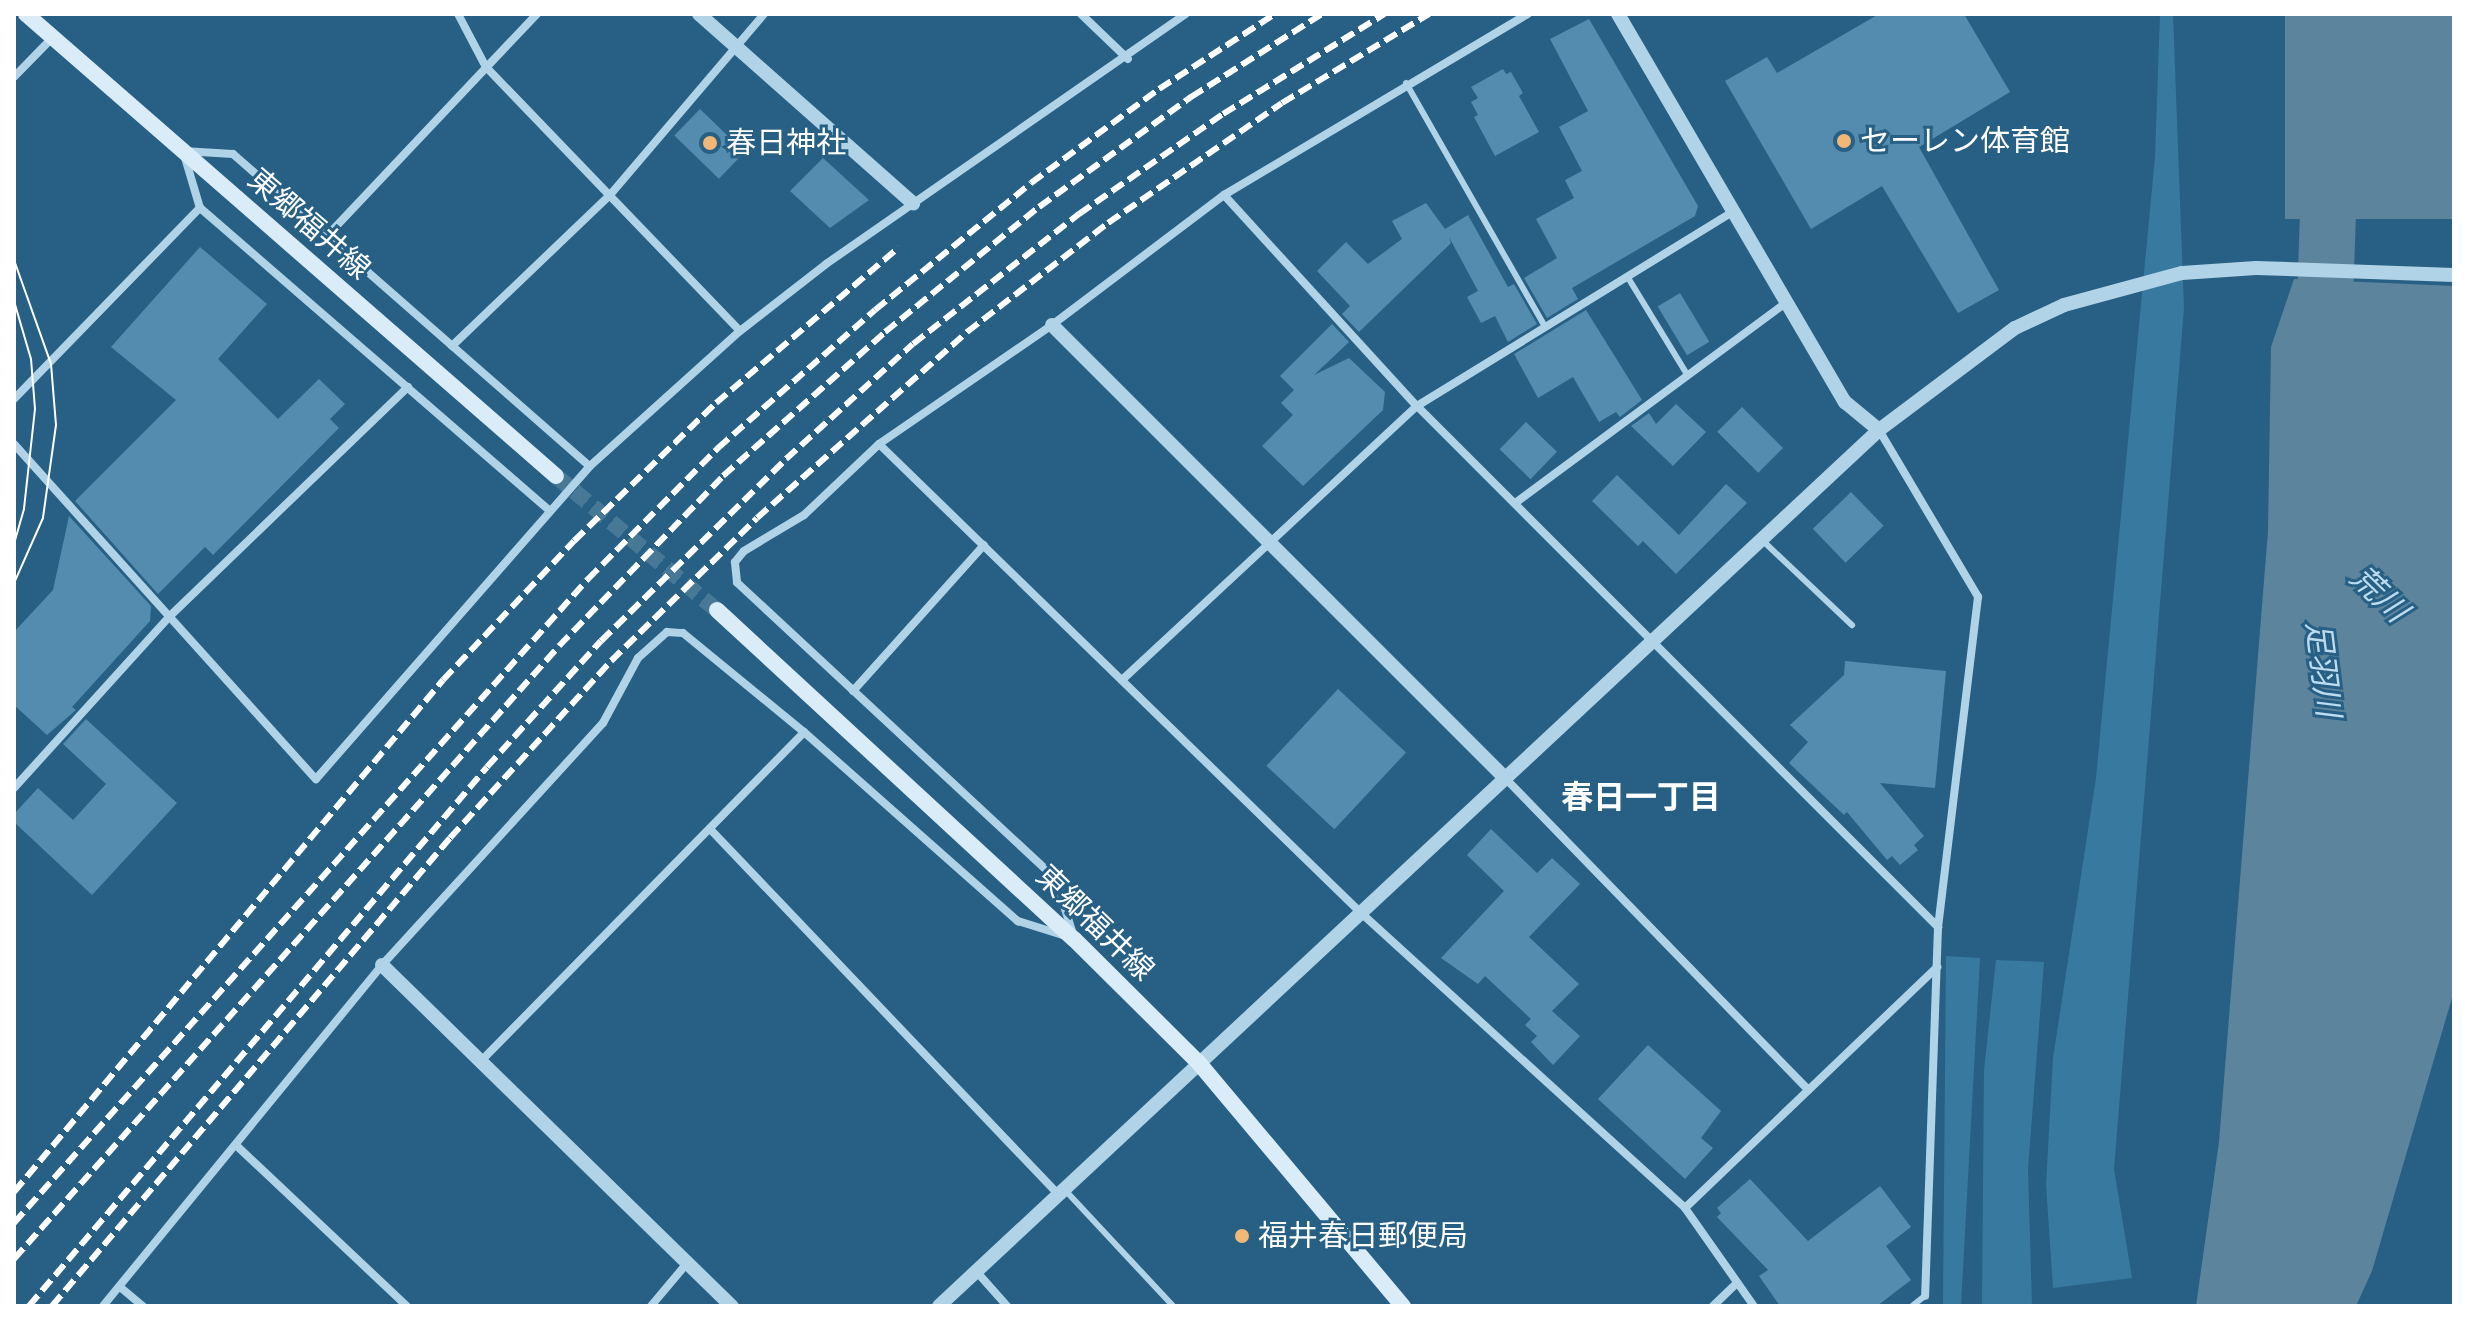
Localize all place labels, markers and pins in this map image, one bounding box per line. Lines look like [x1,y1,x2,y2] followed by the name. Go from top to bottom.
[1860,123,2070,159] place label: セーレン体育館
[726,125,846,161] place label: 春日神社
[1835,132,1853,150] marker: セーレン体育館
[701,134,719,152] marker: 春日神社
[1258,1218,1468,1254] place label: 福井春日郵便局
[1233,1227,1251,1245] marker: 福井春日郵便局

